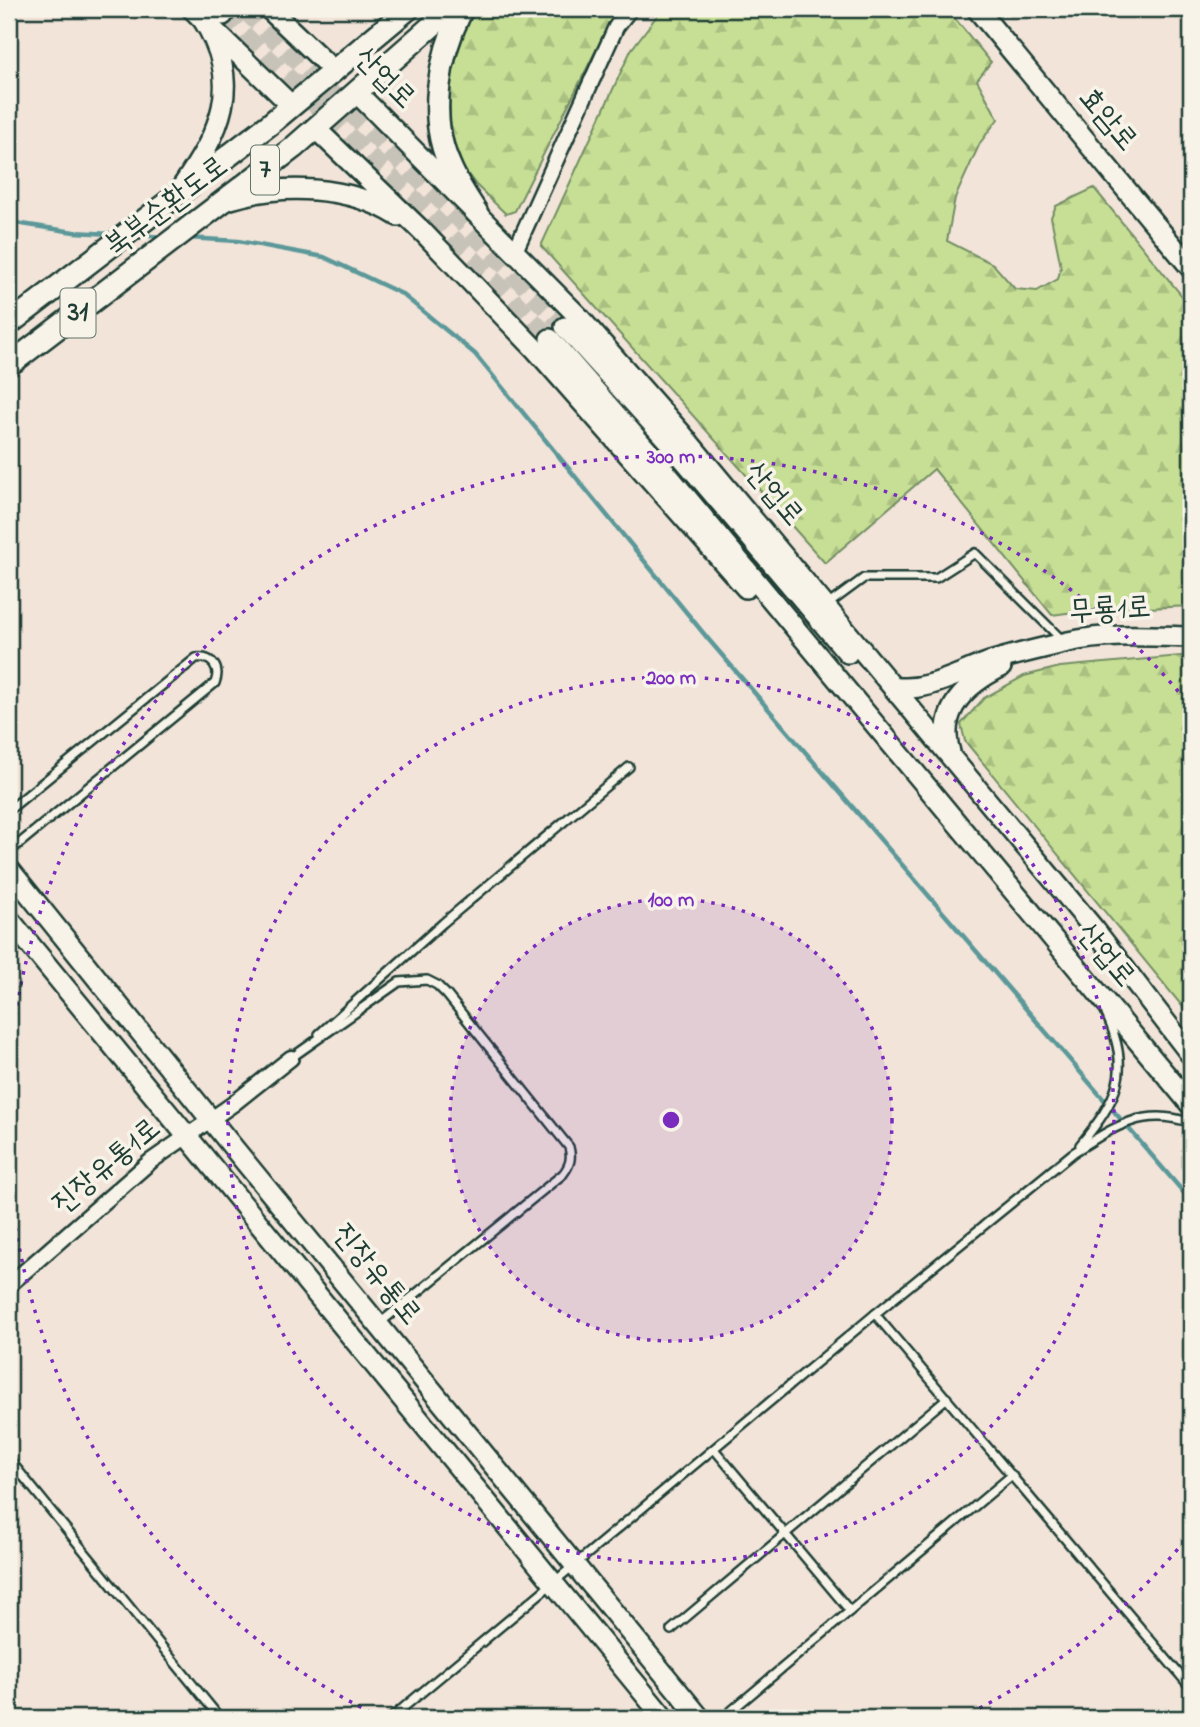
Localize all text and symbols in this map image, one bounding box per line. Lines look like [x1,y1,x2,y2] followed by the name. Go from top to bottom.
[343,38,425,120] street label: 산업로
[1067,78,1147,162] street label: 효암로
[96,146,238,268] street label: 북부순환도로
[251,146,279,194] road number: 7
[60,288,96,338] road number: 31
[646,443,695,473] text: 300 m
[733,453,813,537] street label: 산업로
[1068,586,1152,636] street label: 무룡1로
[645,664,696,694] text: 200 m
[648,886,694,916] text: 100 m
[1065,914,1145,998] street label: 산업로
[43,1108,171,1226] street label: 진장유통1로
[659,1108,683,1132] centre of rings
[321,1214,431,1336] street label: 진장유통로

